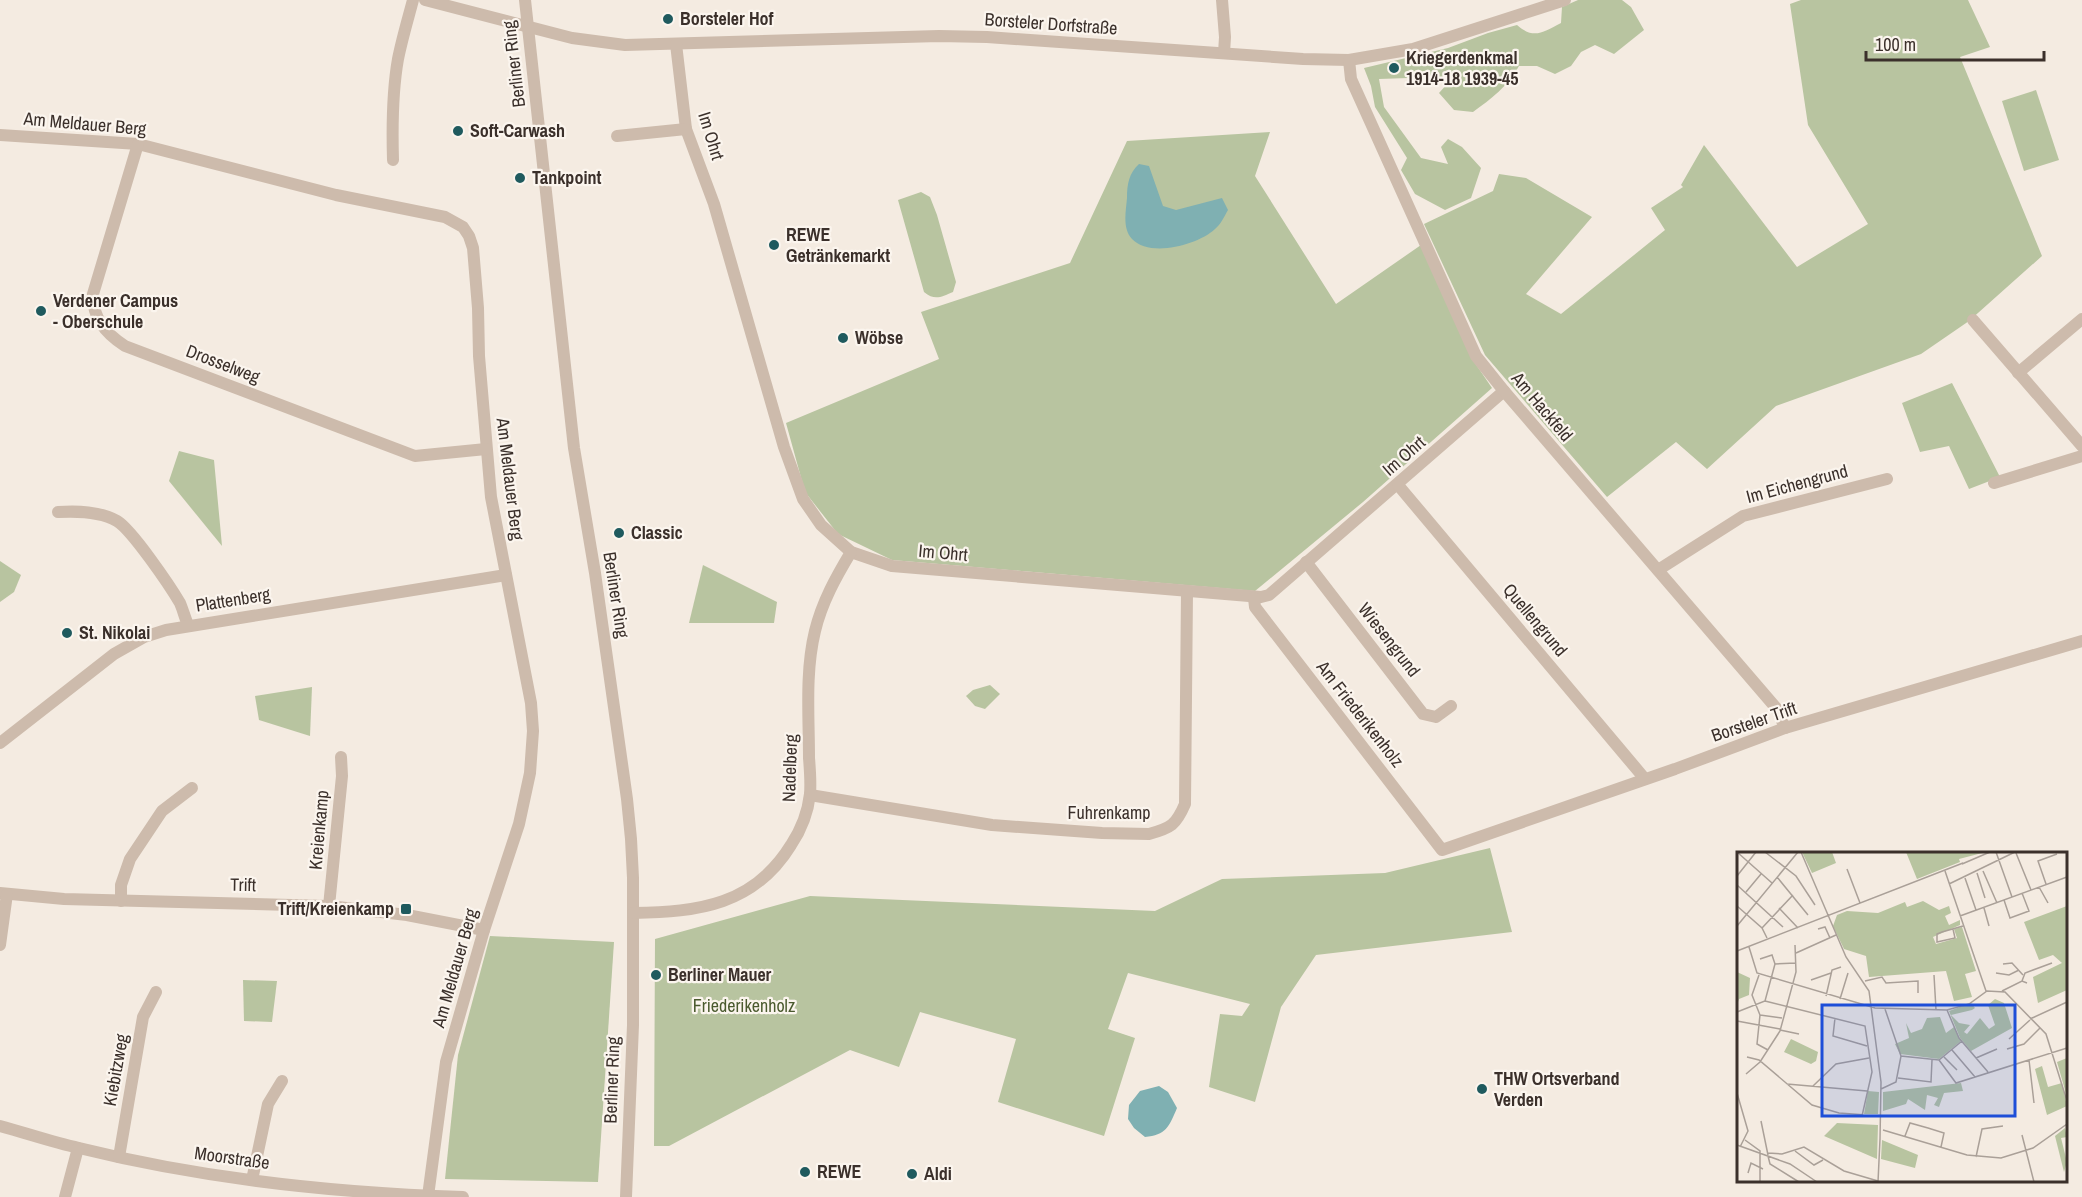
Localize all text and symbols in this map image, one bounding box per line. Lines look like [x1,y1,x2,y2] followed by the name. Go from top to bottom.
[680,6,774,31] place label: Borsteler Hof
[984,6,1118,41] street label: Borsteler Dorfstraße
[661,12,675,26] marker: Borsteler Hof
[496,19,531,109] street label: Berliner Ring
[1866,24,2044,62] scale bar
[1875,32,1916,57] text: 100 m
[1406,45,1518,91] place label: Kriegerdenkmal 1914-18 1939-45
[1387,61,1401,75] marker: Kriegerdenkmal 1914-18 1939-45
[22,106,148,141] street label: Am Meldauer Berg
[692,109,731,163] street label: Im Ohrt
[470,118,565,143] place label: Soft-Carwash
[451,124,465,138] marker: Soft-Carwash
[532,165,602,190] place label: Tankpoint
[513,171,527,185] marker: Tankpoint
[786,222,890,268] place label: REWE Getränkemarkt
[767,238,781,252] marker: REWE Getränkemarkt
[53,288,178,334] place label: Verdener Campus - Oberschule
[34,304,48,318] marker: Verdener Campus - Oberschule
[855,325,903,350] place label: Wöbse
[836,331,850,345] marker: Wöbse
[183,338,264,389] street label: Drosselweg
[1505,366,1579,447] street label: Am Hackfeld
[490,415,530,542] street label: Am Meldauer Berg
[1377,430,1430,481] street label: Im Ohrt
[1743,458,1850,509] street label: Im Eichengrund
[631,520,683,545] place label: Classic
[612,526,626,540] marker: Classic
[917,538,969,567] street label: Im Ohrt
[597,550,636,641] street label: Berliner Ring
[1497,578,1573,662] street label: Quellengrund
[194,581,273,618] street label: Plattenberg
[1353,597,1426,682] street label: Wiesengrund
[79,620,150,645] place label: St. Nikolai
[60,626,74,640] marker: St. Nikolai
[1310,654,1410,772] street label: Am Friederikenholz
[1708,695,1800,748] street label: Borsteler Trift
[776,733,803,802] street label: Nadelberg
[303,789,334,871] street label: Kreienkamp
[1068,800,1150,825] street label: Fuhrenkamp
[1737,852,2067,1182] inset map
[230,872,256,897] street label: Trift
[278,896,394,921] place label: Trift/Kreienkamp
[399,902,413,916] marker: Trift/Kreienkamp
[425,905,484,1031] street label: Am Meldauer Berg
[668,962,772,987] place label: Berliner Mauer
[649,968,663,982] marker: Berliner Mauer
[693,993,795,1018] park label: Friederikenholz
[97,1031,134,1108] street label: Kiebitzweg
[597,1035,626,1124] street label: Berliner Ring
[1494,1066,1619,1112] place label: THW Ortsverband Verden
[1475,1082,1489,1096] marker: THW Ortsverband Verden
[193,1140,271,1175] street label: Moorstraße
[817,1159,861,1184] place label: REWE
[924,1161,952,1186] place label: Aldi
[798,1165,812,1179] marker: REWE
[905,1167,919,1181] marker: Aldi

